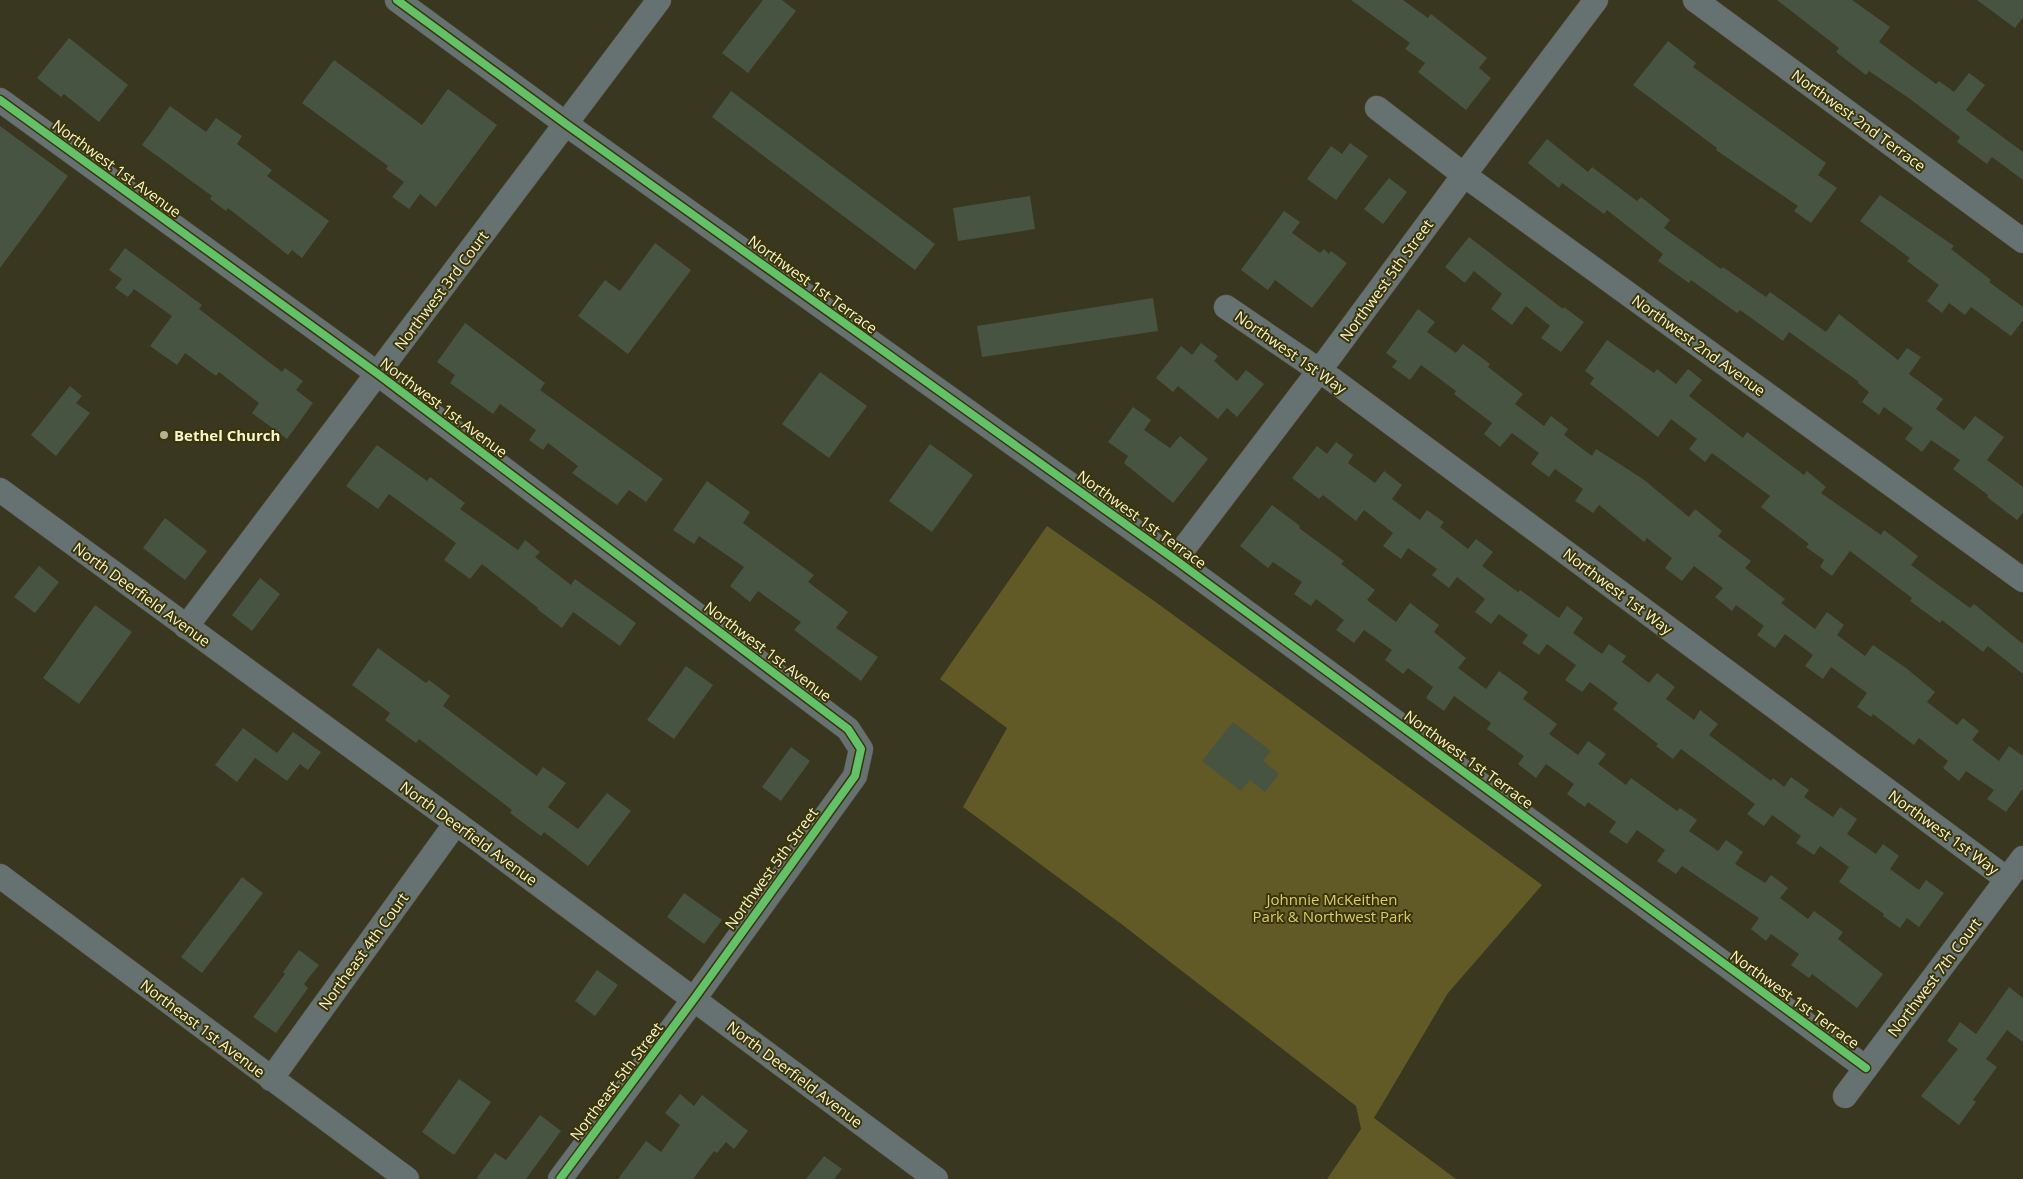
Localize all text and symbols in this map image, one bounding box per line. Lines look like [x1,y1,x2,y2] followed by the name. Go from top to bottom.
[1788,65,1930,175] street label: Northwest 2nd Terrace
[49,114,185,222] street label: Northwest 1st Avenue
[1335,215,1437,345] street label: Northwest 5th Street
[390,226,492,354] street label: Northwest 3rd Court
[744,230,882,338] street label: Northwest 1st Terrace
[1628,290,1770,400] street label: Northwest 2nd Avenue
[1231,306,1351,398] street label: Northwest 1st Way
[376,352,512,462] street label: Northwest 1st Avenue
[174,425,280,445] place label: Bethel Church
[158,429,170,441] marker: Bethel Church
[1073,465,1211,573] street label: Northwest 1st Terrace
[69,537,215,651] street label: North Deerfield Avenue
[1559,543,1677,639] street label: Northwest 1st Way
[700,596,836,706] street label: Northwest 1st Avenue
[1400,705,1538,813] street label: Northwest 1st Terrace
[396,776,542,890] street label: North Deerfield Avenue
[1885,785,2004,879] street label: Northwest 1st Way
[720,803,822,933] street label: Northwest 5th Street
[314,888,412,1014] street label: Northeast 4th Court
[1253,889,1412,926] park label: Johnnie McKeithen Park & Northwest Park
[1883,914,1985,1040] street label: Northwest 7th Court
[1726,945,1864,1053] street label: Northwest 1st Terrace
[137,974,269,1082] street label: Northeast 1st Avenue
[723,1016,867,1132] street label: North Deerfield Avenue
[565,1018,667,1144] street label: Northeast 5th Street

